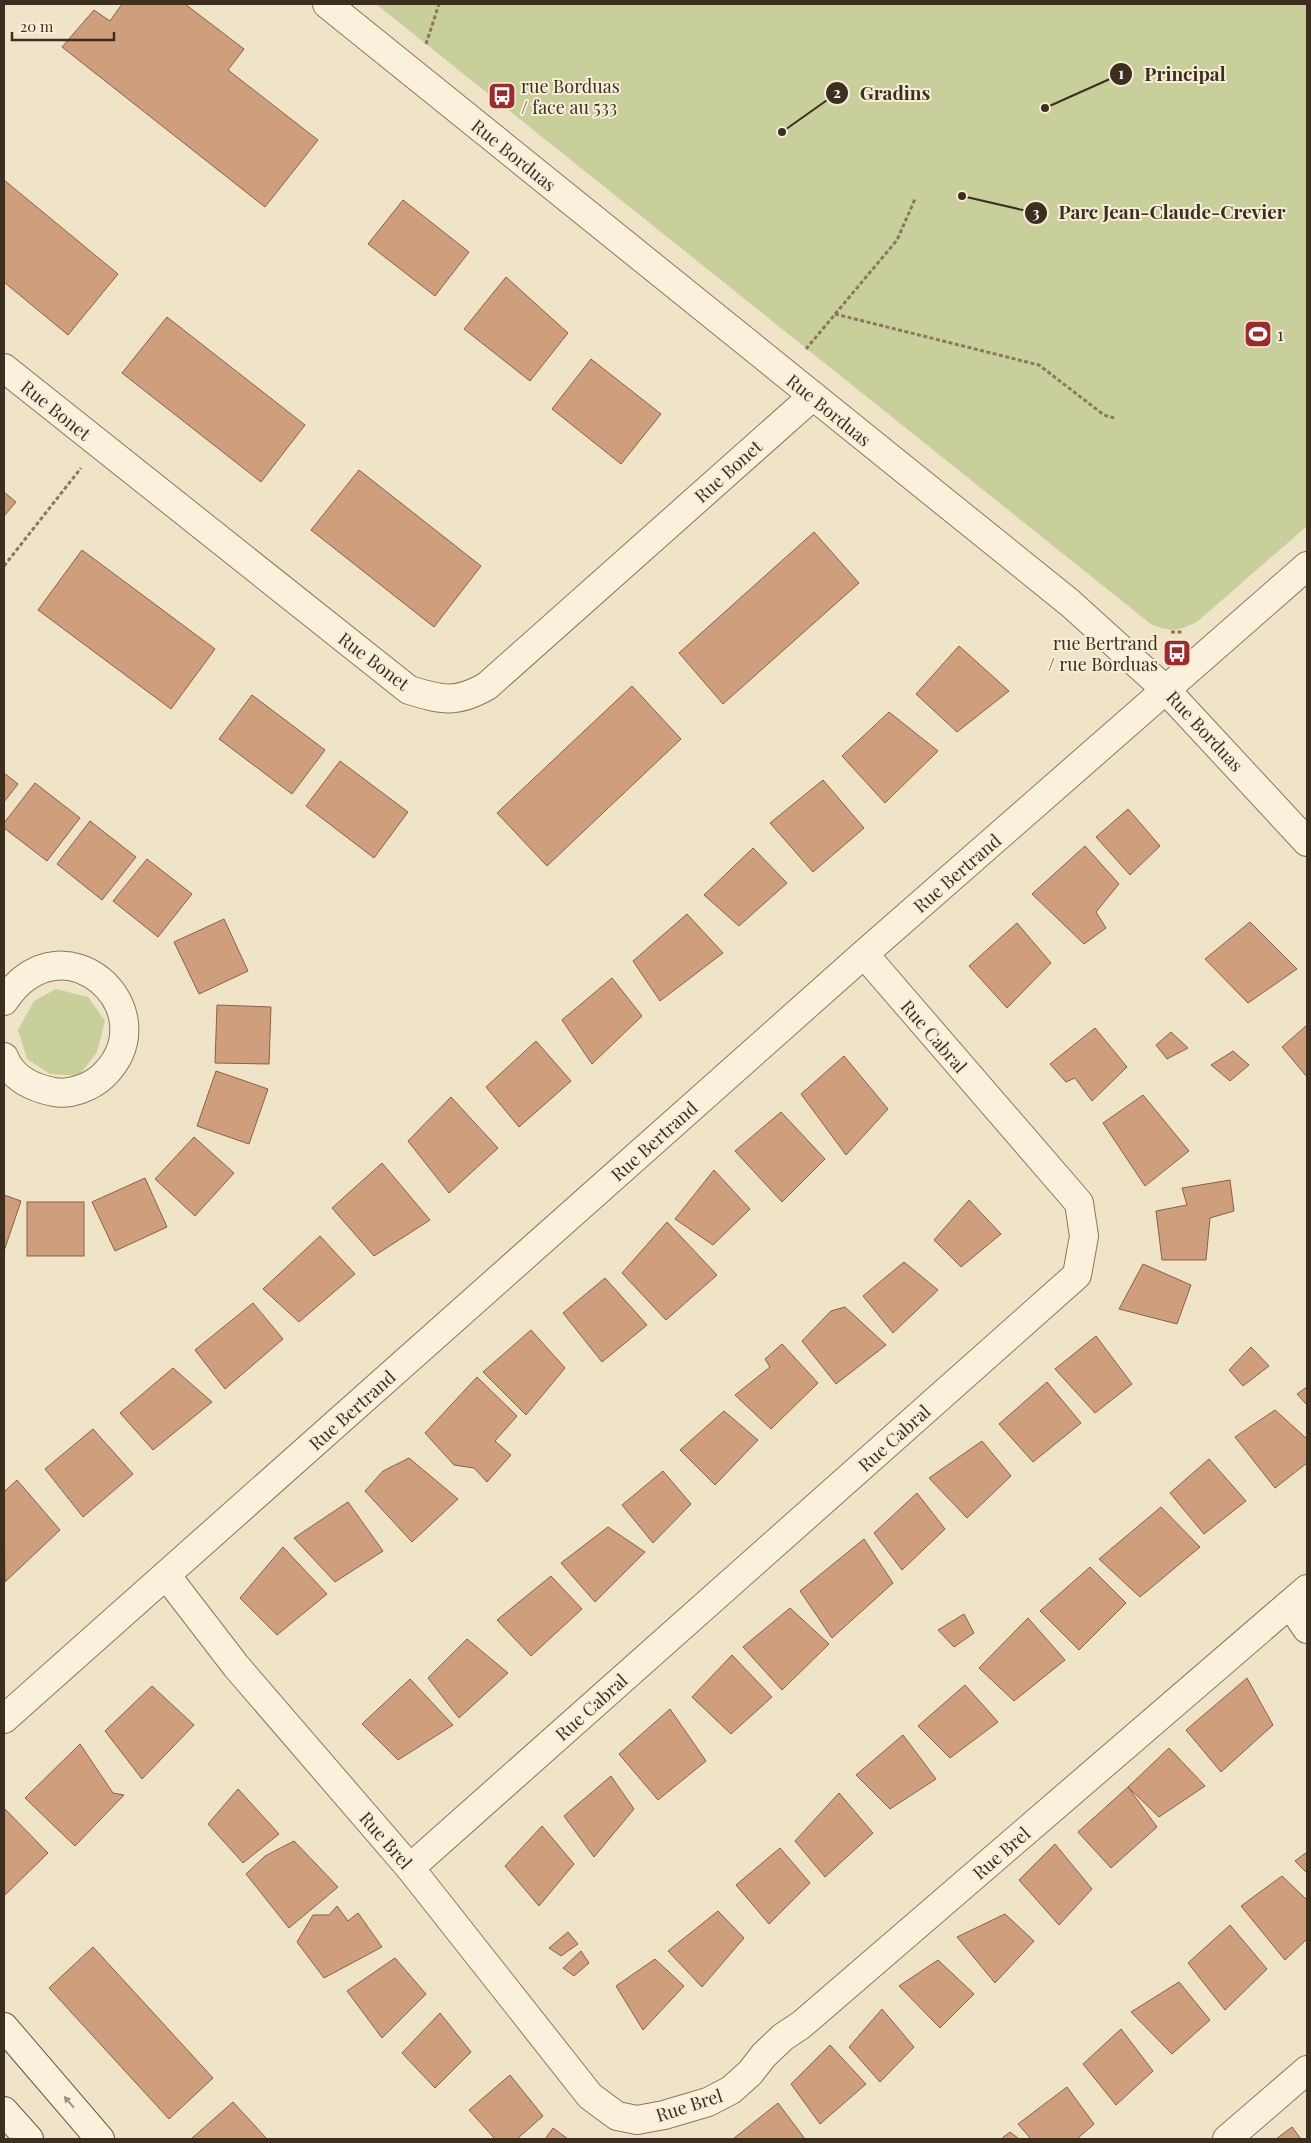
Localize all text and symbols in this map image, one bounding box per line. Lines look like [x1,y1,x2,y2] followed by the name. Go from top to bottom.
[12,10,115,42] scale bar
[20,16,54,36] text: 20 m
[1109,57,1235,91] callout: Principal
[1144,60,1226,86] text: Principal
[1118,63,1124,83] text: 1
[521,74,620,119] place label: rue Borduas / face au 533
[825,76,940,110] callout: Gradins
[860,79,930,105] text: Gradins
[487,81,517,111] bus stop icon: rue Borduas / face au 533
[833,82,841,102] text: 2
[467,113,561,197] street label: Rue Borduas
[1024,196,1296,230] callout: Parc Jean-Claude-Crevier
[1058,198,1286,224] text: Parc Jean-Claude-Crevier
[1032,202,1040,222] text: 3
[1243,319,1273,349] sports icon: 1
[1277,322,1284,346] place label: 1
[782,368,876,452] street label: Rue Borduas
[16,375,96,446] street label: Rue Bonet
[689,434,767,508] street label: Rue Bonet
[334,626,415,696] street label: Rue Bonet
[1048,631,1159,676] place label: rue Bertrand / rue Borduas
[1162,638,1192,668] bus stop icon: rue Bertrand / rue Borduas
[1161,685,1249,777] street label: Rue Borduas
[908,828,1006,918] street label: Rue Bertrand
[896,994,972,1078] street label: Rue Cabral
[606,1095,703,1186] street label: Rue Bertrand
[304,1364,401,1455] street label: Rue Bertrand
[853,1399,935,1477] street label: Rue Cabral
[550,1668,632,1746] street label: Rue Cabral
[354,1806,418,1874] street label: Rue Brel
[967,1821,1035,1885] street label: Rue Brel
[653,2083,725,2127] street label: Rue Brel
[63,2096,74,2109] one-way arrow

